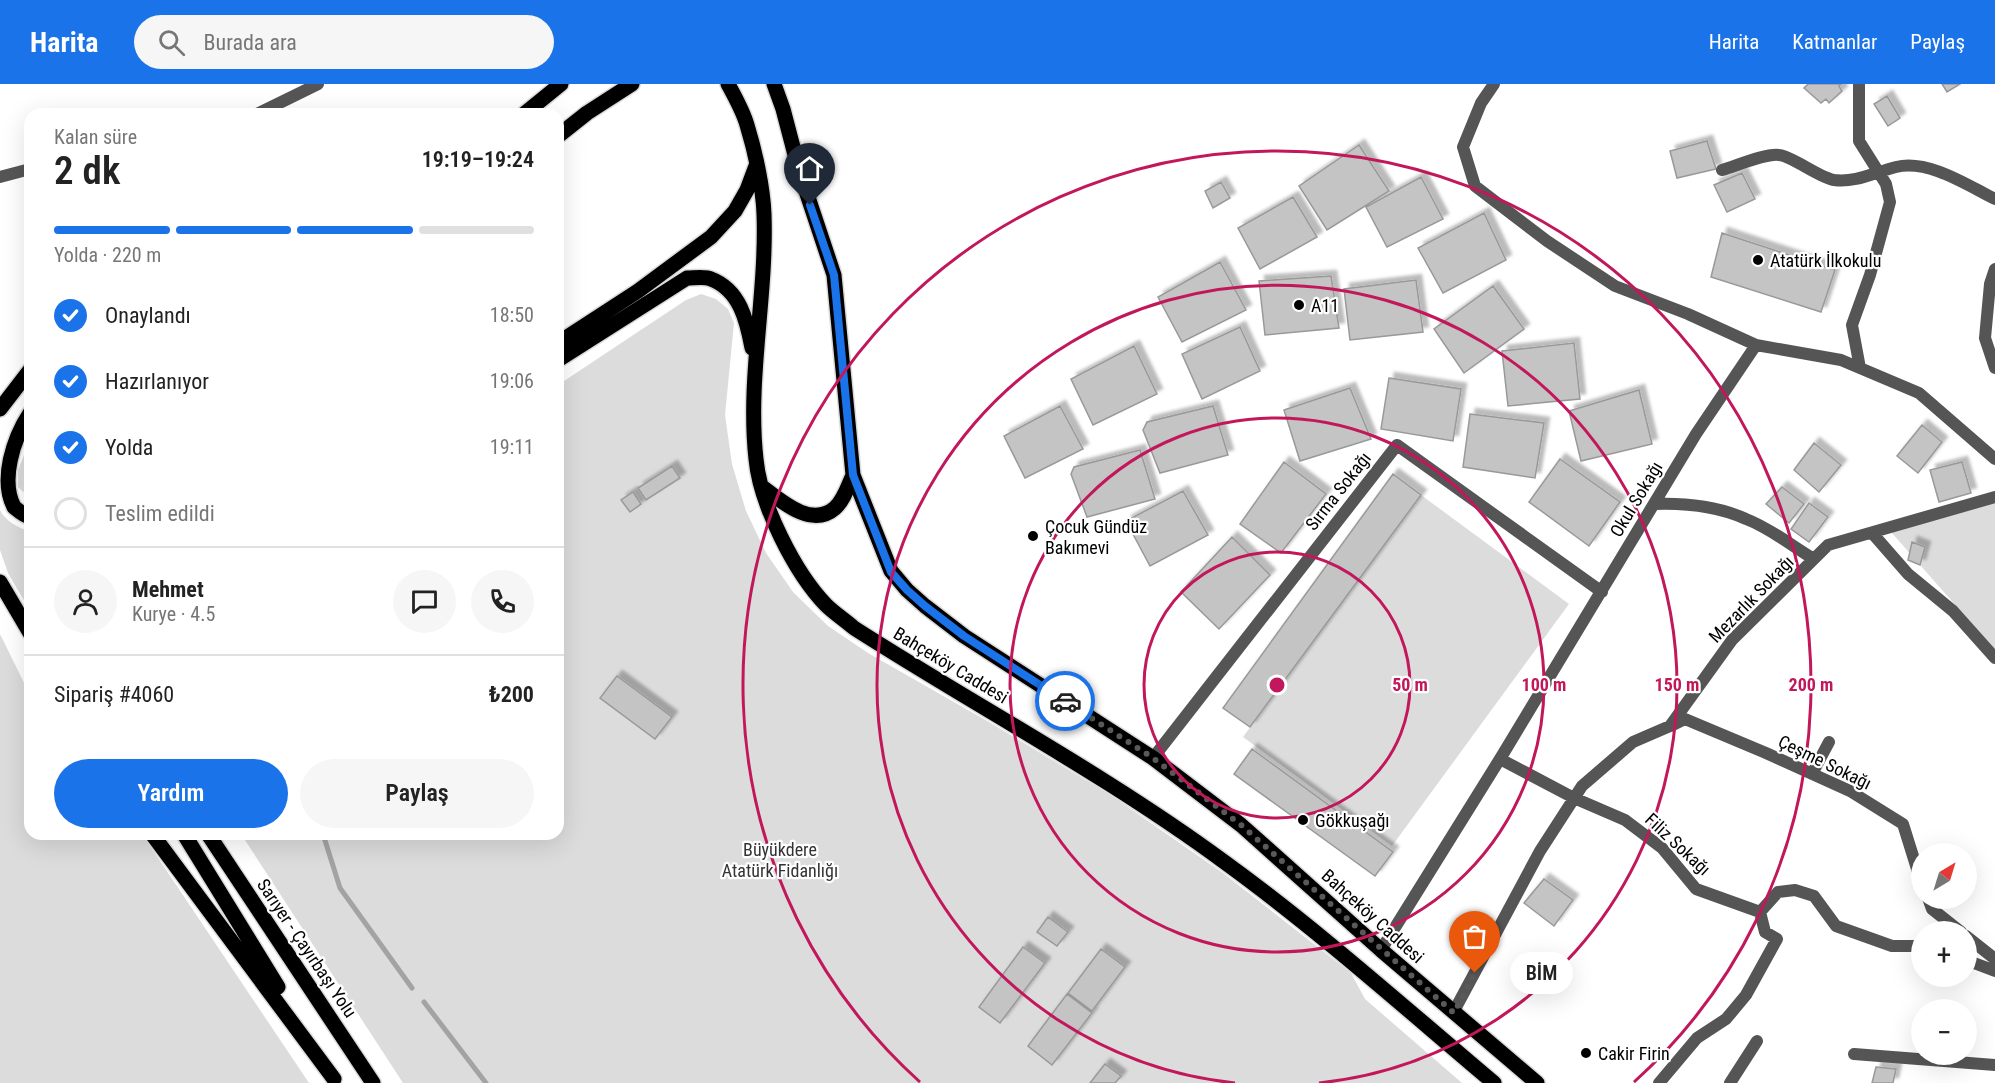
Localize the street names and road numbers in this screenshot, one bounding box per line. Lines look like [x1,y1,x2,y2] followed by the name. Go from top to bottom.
[1301,448,1375,534] street label: Sırma Sokağı
[1605,458,1667,540] street label: Okul Sokağı
[1704,551,1798,647] street label: Mezarlık Sokağı
[890,623,1012,707] street label: Bahçeköy Caddesi
[1775,730,1875,794] street label: Çeşme Sokağı
[1641,809,1715,879] street label: Filiz Sokağı
[1318,865,1428,967] street label: Bahçeköy Caddesi
[253,875,361,1021] street label: Sarıyer - Çayırbaşı Yolu

